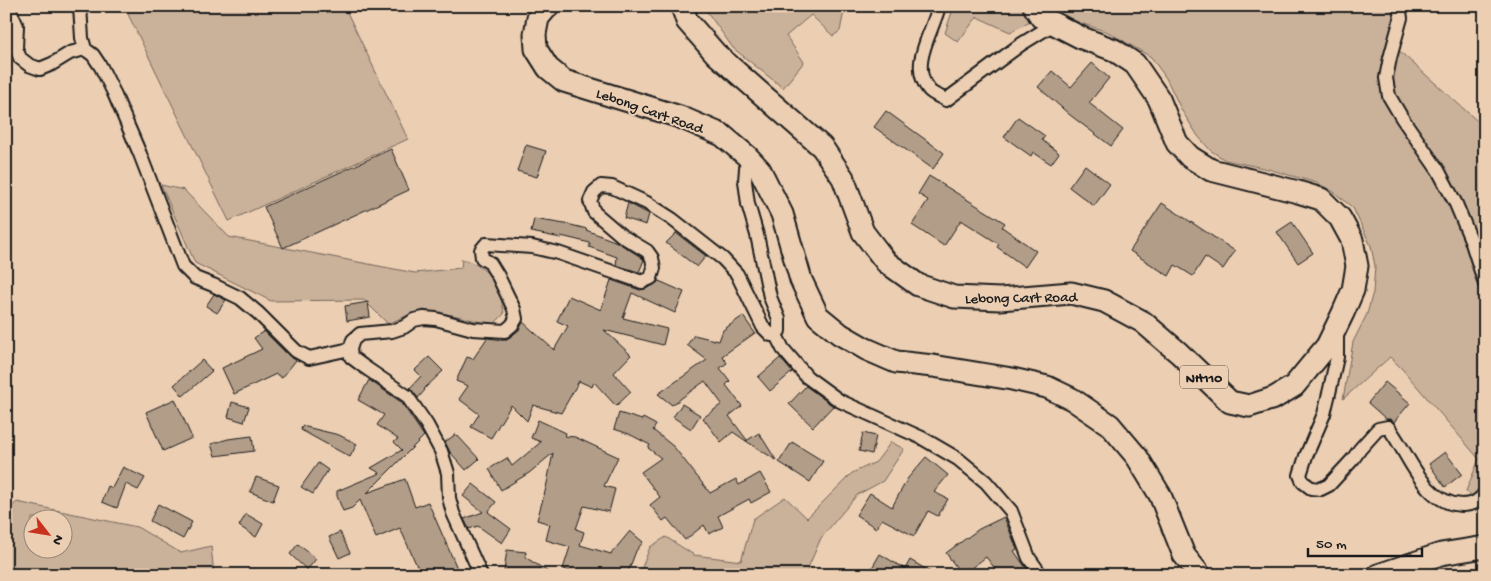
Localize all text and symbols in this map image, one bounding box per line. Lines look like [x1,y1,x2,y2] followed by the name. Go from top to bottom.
[593,85,707,139] street label: Lebong Cart Road
[965,289,1079,309] street label: Lebong Cart Road
[1180,366,1228,388] road number: NH110
[22,508,72,558] north arrow
[1308,526,1422,558] scale bar
[47,531,67,548] text: N
[1316,536,1347,554] text: 50 m

